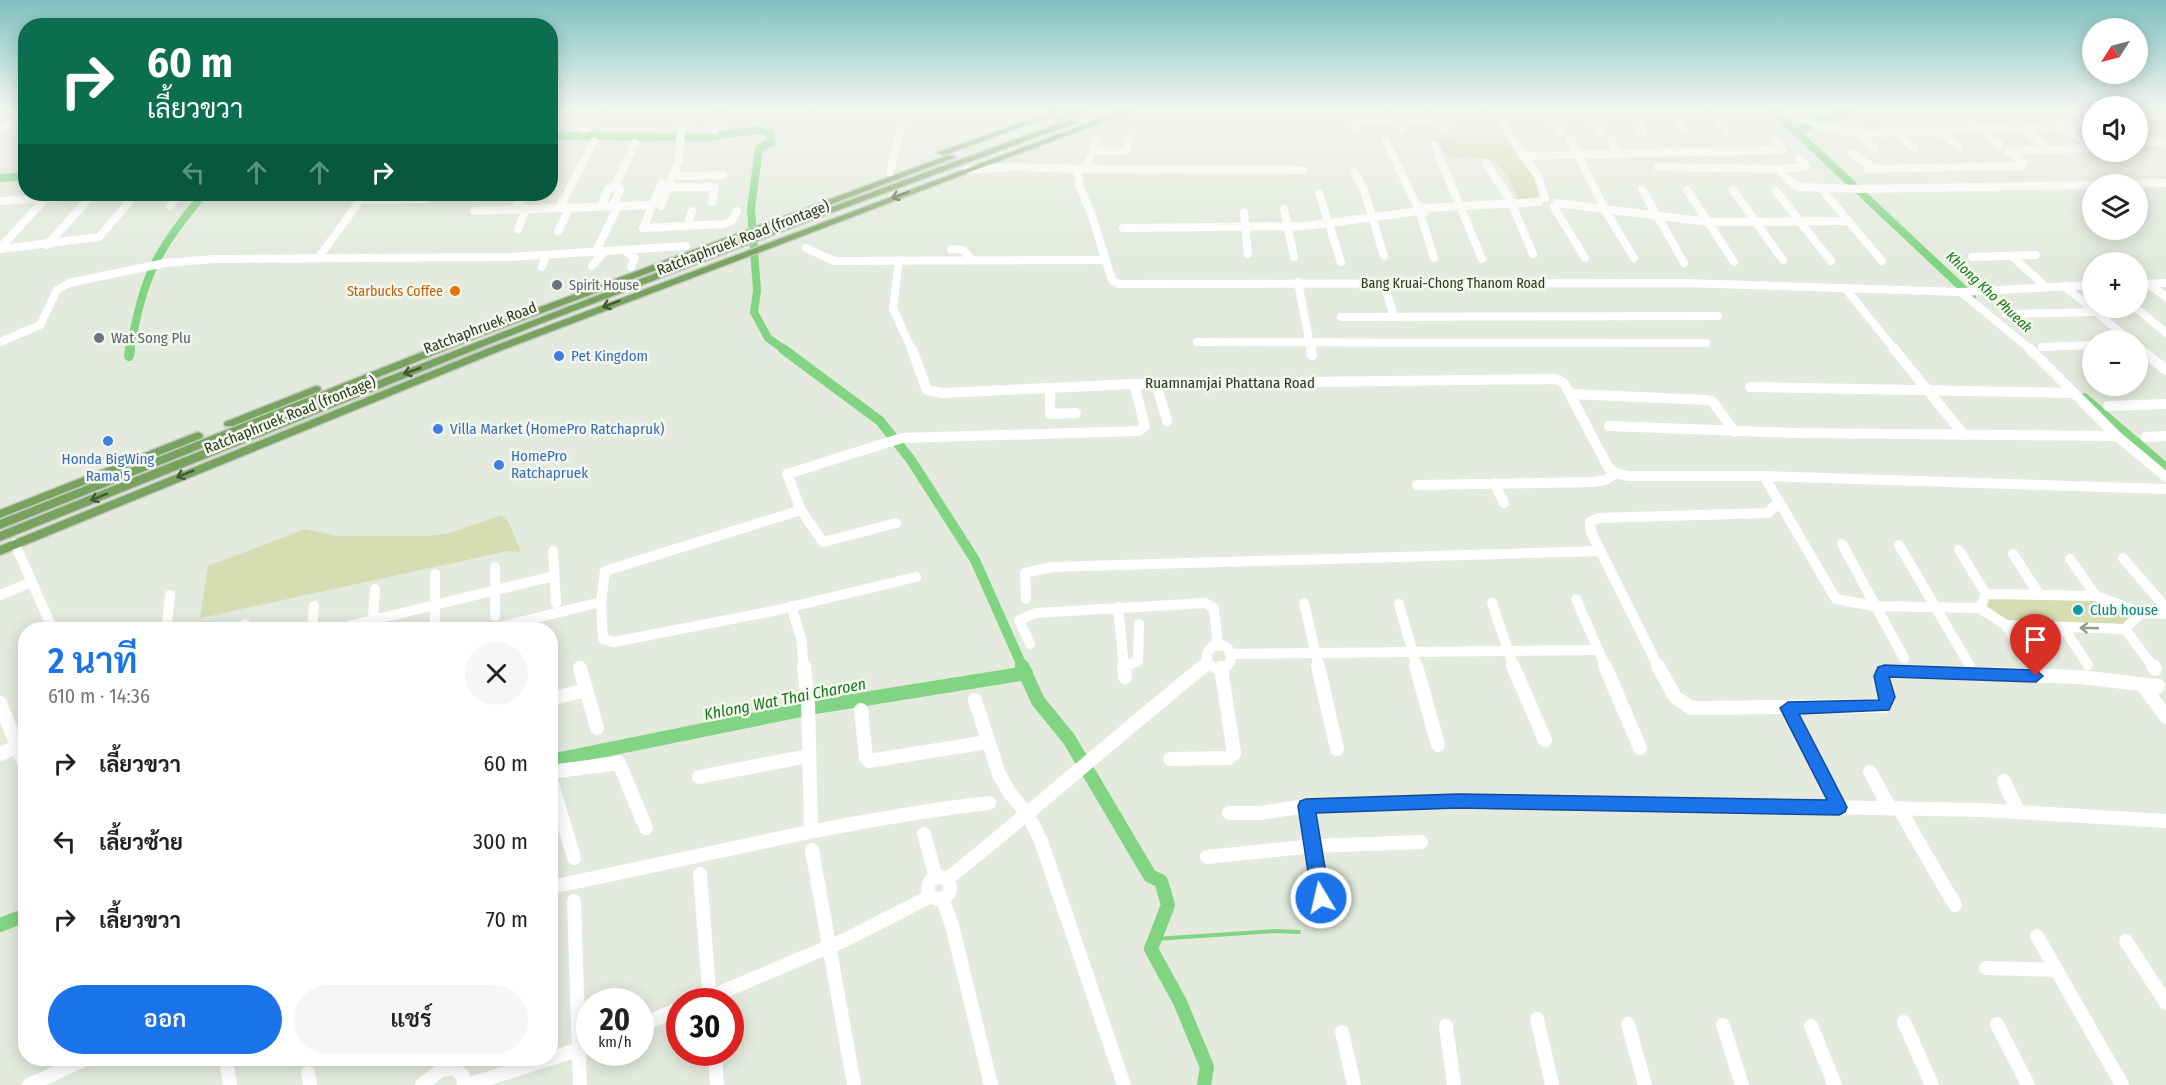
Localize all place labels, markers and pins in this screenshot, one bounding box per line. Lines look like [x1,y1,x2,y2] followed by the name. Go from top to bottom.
[569,277,639,294] place label: Spirit House
[550,278,564,292] marker: Spirit House
[347,283,443,300] place label: Starbucks Coffee
[448,284,462,298] marker: Starbucks Coffee
[111,329,191,347] place label: Wat Song Plu
[92,331,106,345] marker: Wat Song Plu
[571,347,648,365] place label: Pet Kingdom
[552,349,566,363] marker: Pet Kingdom
[450,420,664,438] place label: Villa Market (HomePro Ratchapruk)
[431,422,445,436] marker: Villa Market (HomePro Ratchapruk)
[101,434,115,448] marker: Honda BigWing Rama 5
[511,447,588,482] place label: HomePro Ratchapruek
[62,450,154,485] place label: Honda BigWing Rama 5
[492,458,506,472] marker: HomePro Ratchapruek
[2090,601,2158,619] place label: Club house
[2071,603,2085,617] marker: Club house
[2010,614,2061,676] pin

